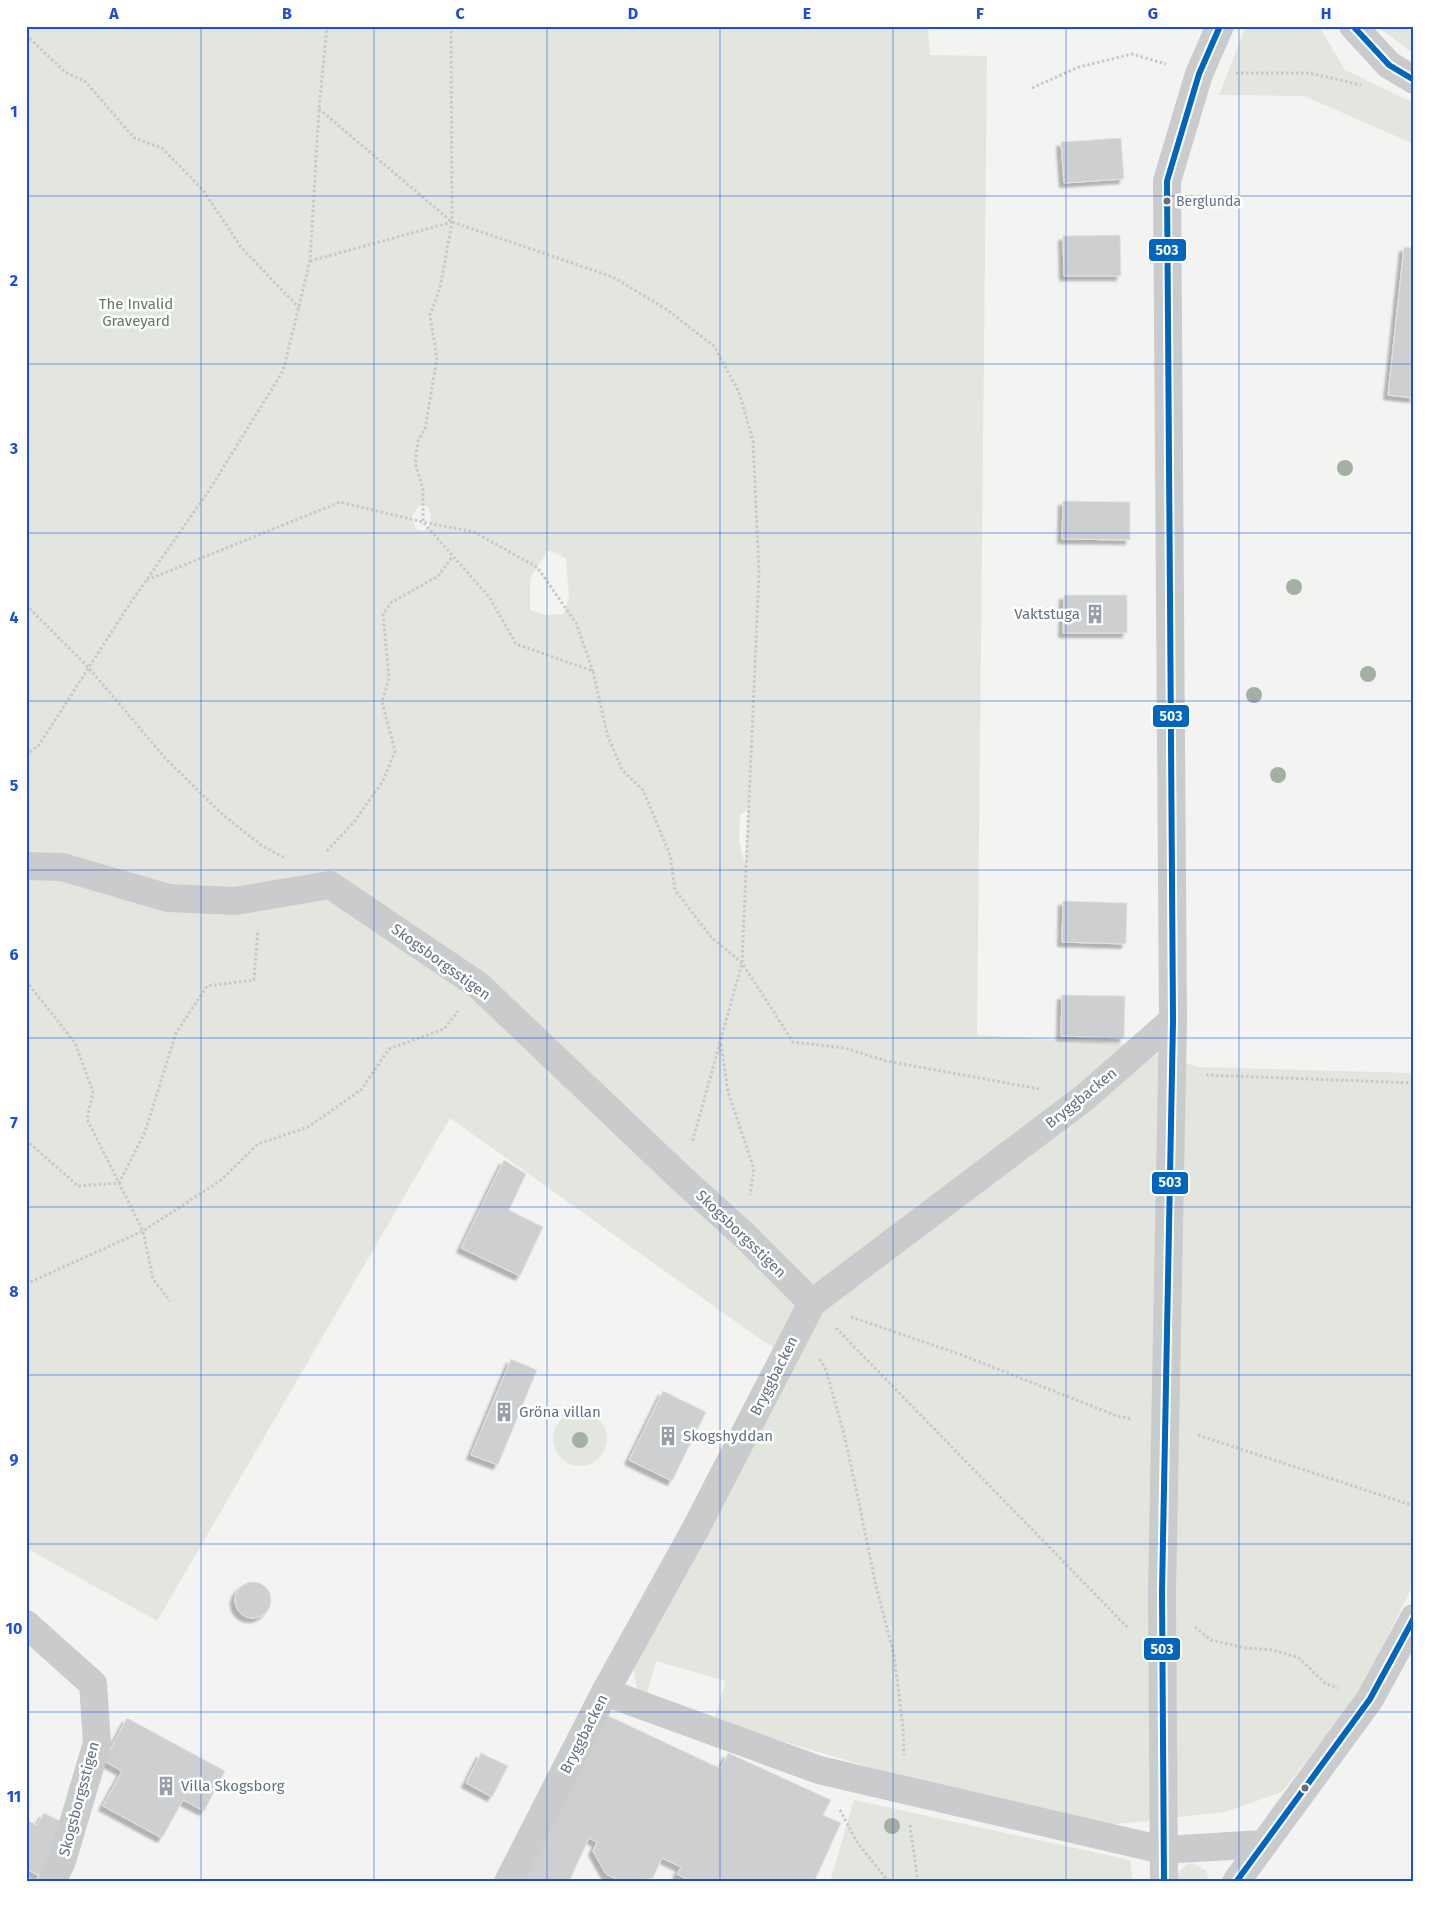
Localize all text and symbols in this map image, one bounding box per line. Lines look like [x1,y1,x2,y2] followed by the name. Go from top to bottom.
[108,4,119,23] text: A
[282,4,292,23] text: B
[455,4,465,23] text: C
[628,4,638,23] text: D
[803,4,811,23] text: E
[976,4,984,23] text: F
[1148,4,1158,23] text: G
[1321,4,1331,23] text: H
[10,102,18,121] text: 1
[1176,193,1241,210] place label: Berglunda
[1162,196,1172,206] marker: Berglunda
[1148,238,1187,262] line badge: 503
[1156,242,1178,259] text: 503
[10,271,18,290] text: 2
[99,295,173,330] park label: The Invalid Graveyard
[9,439,18,458] text: 3
[1084,603,1106,625] building icon: Vaktstuga
[1014,605,1080,623] place label: Vaktstuga
[9,608,19,627] text: 4
[1152,704,1190,728] line badge: 503
[1160,708,1182,725] text: 503
[10,776,19,795] text: 5
[388,920,494,1004] street label: Skogsborgsstigen
[9,945,19,964] text: 6
[1042,1064,1120,1132] street label: Bryggbacken
[10,1113,18,1132] text: 7
[1151,1171,1189,1195] line badge: 503
[1159,1174,1181,1191] text: 503
[692,1186,790,1282] street label: Skogsborgsstigen
[9,1282,19,1301] text: 8
[746,1333,802,1419] street label: Bryggbacken
[493,1401,515,1423] building icon: Gröna villan
[519,1403,601,1421] place label: Gröna villan
[657,1425,679,1447] building icon: Skogshyddan
[683,1427,773,1445] place label: Skogshyddan
[10,1450,19,1469] text: 9
[6,1619,22,1638] text: 10
[1143,1637,1181,1661] line badge: 503
[1151,1641,1173,1658] text: 503
[556,1691,612,1777] street label: Bryggbacken
[55,1740,103,1858] street label: Skogsborgsstigen
[155,1775,177,1797] building icon: Villa Skogsborg
[181,1777,285,1795] place label: Villa Skogsborg
[1300,1783,1310,1793] unlabelled marker
[7,1787,21,1806] text: 11

